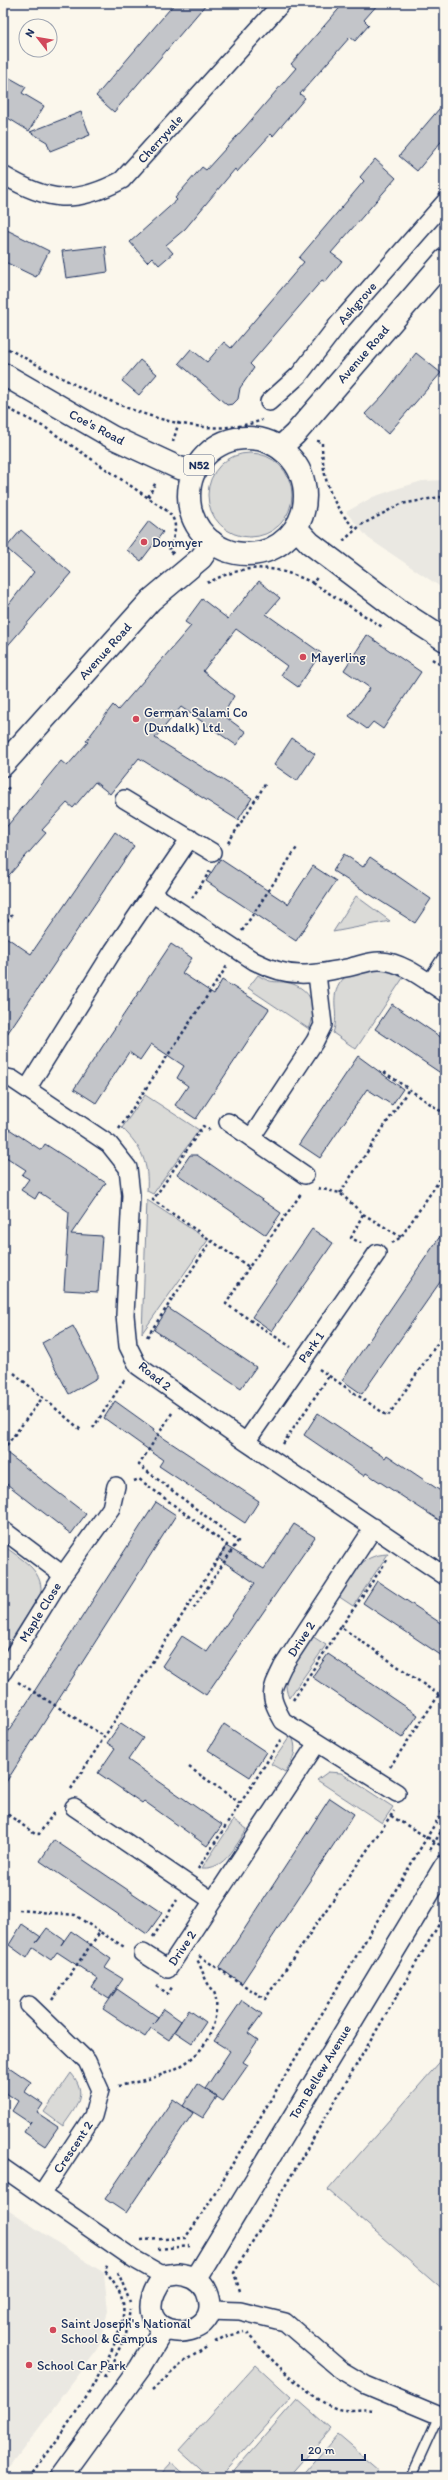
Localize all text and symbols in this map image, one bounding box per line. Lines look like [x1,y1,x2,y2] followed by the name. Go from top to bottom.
[18,18,58,58] north arrow
[22,27,37,40] text: N
[134,112,186,166] street label: Cherryvale
[334,279,380,327] street label: Ashgrove
[334,322,392,386] street label: Avenue Road
[67,406,127,448] street label: Coe's Road
[184,455,214,475] road number: N52
[152,535,203,550] place label: Donmyer
[139,537,149,547] marker: Donmyer
[75,619,135,683] street label: Avenue Road
[311,650,366,665] place label: Mayerling
[298,652,308,662] marker: Mayerling
[144,705,248,735] place label: German Salami Co (Dundalk) Ltd.
[131,714,141,724] marker: German Salami Co (Dundalk) Ltd.
[295,1329,327,1365] street label: Park 1
[136,1358,175,1394] street label: Road 2
[16,1579,64,1645] street label: Maple Close
[284,1618,318,1659] street label: Drive 2
[165,1927,199,1968] street label: Drive 2
[286,2022,354,2122] street label: Tom Bellew Avenue
[50,2118,96,2176] street label: Crescent 2
[61,2316,191,2346] place label: Saint Joseph's National School & Campus
[48,2325,58,2335] marker: Saint Joseph's National School & Campus
[37,2358,126,2373] place label: School Car Park
[24,2360,34,2370] marker: School Car Park
[302,2436,365,2462] scale bar
[308,2443,335,2457] text: 20 m

